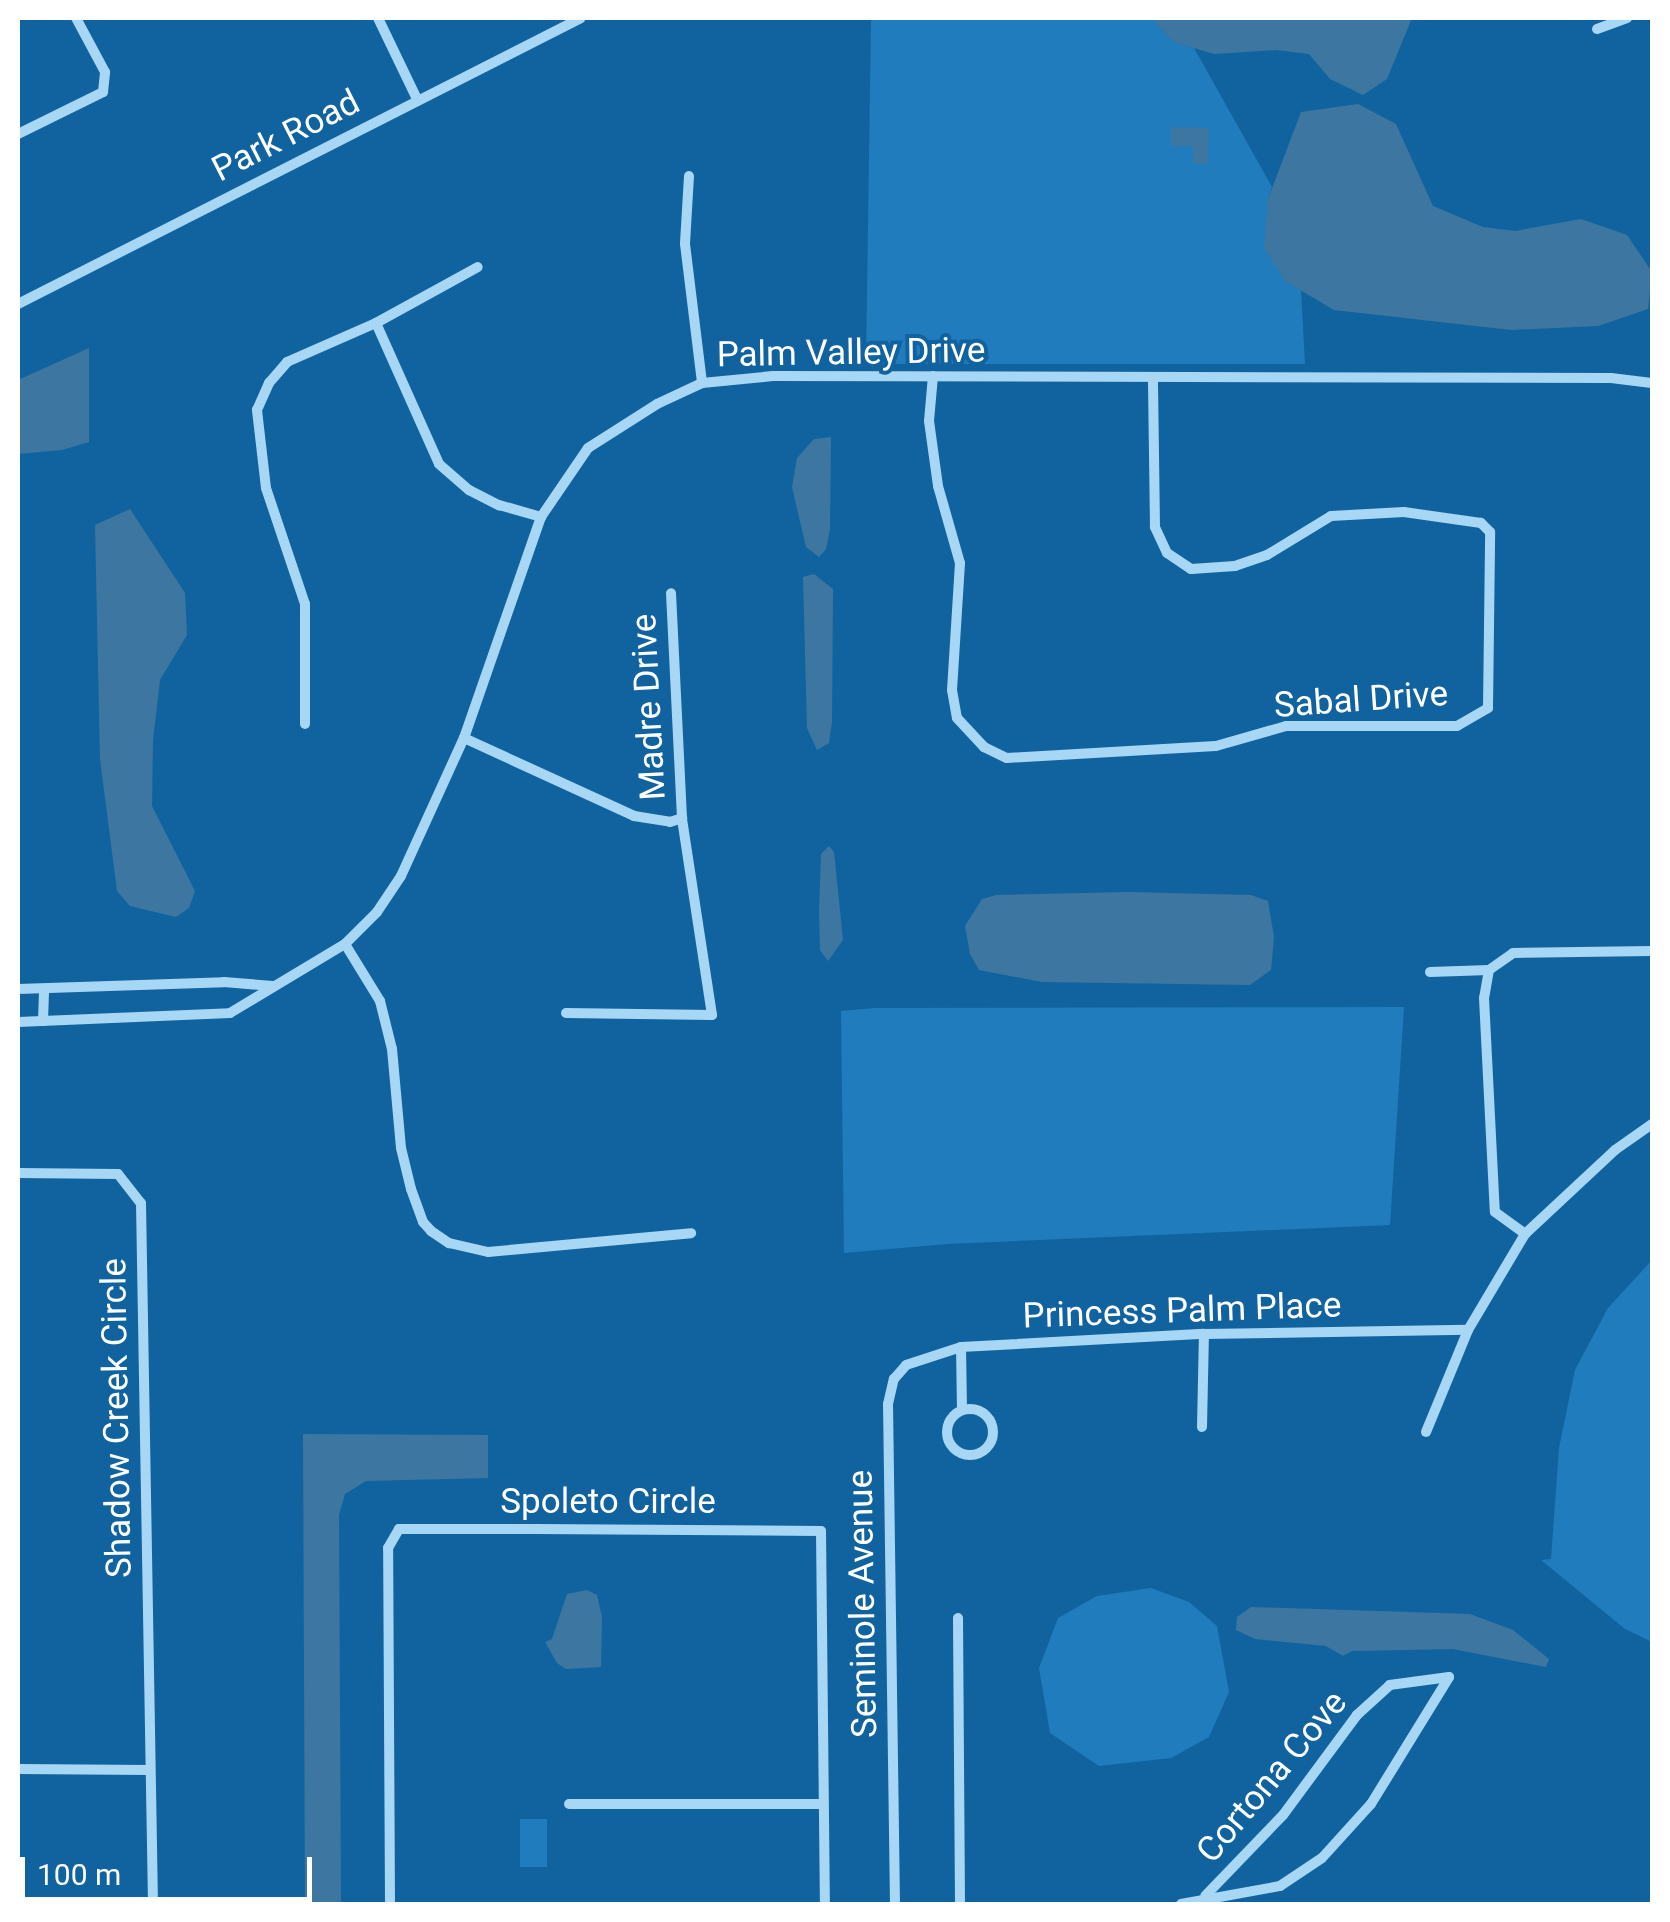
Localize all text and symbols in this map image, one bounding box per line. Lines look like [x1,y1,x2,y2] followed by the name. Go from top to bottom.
[205,81,367,191] street label: Park Road
[716,330,986,376] street label: Palm Valley Drive
[623,613,675,801] street label: Madre Drive
[1273,673,1449,727] street label: Sabal Drive
[93,1258,141,1578] street label: Shadow Creek Circle
[1022,1284,1342,1338] street label: Princess Palm Place
[840,1470,886,1738] street label: Seminole Avenue
[500,1481,716,1523] street label: Spoleto Circle
[1188,1683,1356,1871] street label: Cortona Cove
[25,1837,318,1899] scale bar
[37,1857,121,1892] text: 100 m

